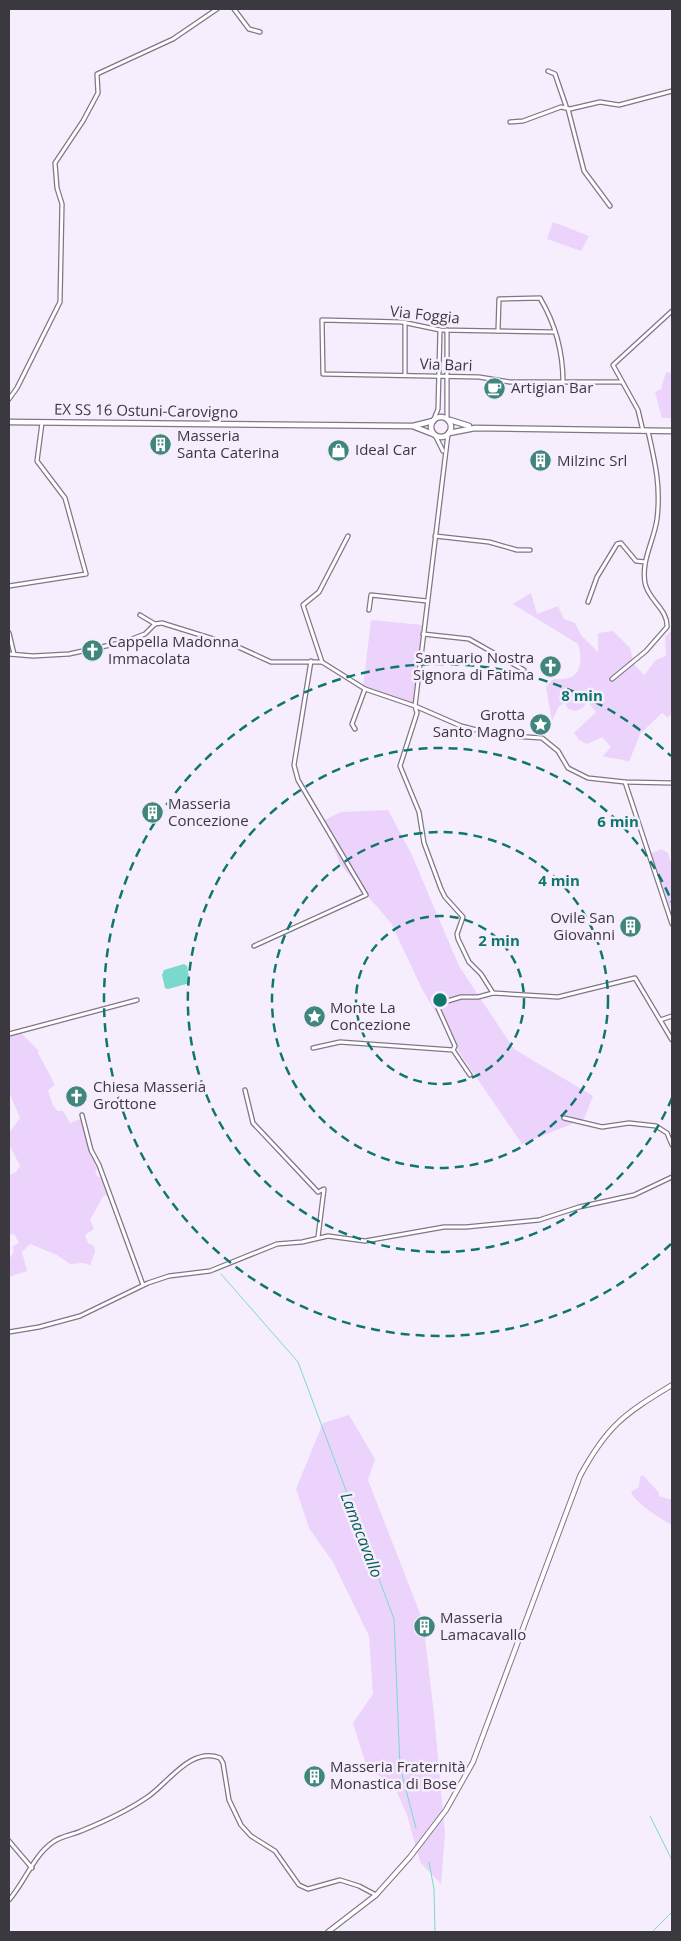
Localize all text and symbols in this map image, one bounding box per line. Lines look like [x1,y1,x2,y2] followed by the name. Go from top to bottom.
[389,300,461,328] street label: Via Foggia
[419,353,473,375] street label: Via Bari
[483,376,507,400] cafe icon: Artigian Bar
[511,377,593,397] place label: Artigian Bar
[54,398,238,422] street label: EX SS 16 Ostuni-Carovigno
[177,425,279,462] place label: Masseria Santa Caterina
[149,433,173,457] building icon: Masseria Santa Caterina
[327,438,351,462] shop icon: Ideal Car
[355,439,417,459] place label: Ideal Car
[529,449,553,473] building icon: Milzinc Srl
[557,450,627,470] place label: Milzinc Srl
[108,631,239,668] place label: Cappella Madonna Immacolata
[80,639,104,663] church icon: Cappella Madonna Immacolata
[413,647,534,684] place label: Santuario Nostra Signora di Fatima
[538,655,562,679] church icon: Santuario Nostra Signora di Fatima
[561,685,603,705] text: 8 min
[433,704,525,741] place label: Grotta Santo Magno
[529,712,553,736] place icon: Grotta Santo Magno
[168,793,249,830] place label: Masseria Concezione
[140,801,164,825] building icon: Masseria Concezione
[597,811,639,831] text: 6 min
[538,870,580,890] text: 4 min
[550,907,615,944] place label: Ovile San Giovanni
[619,915,643,939] building icon: Ovile San Giovanni
[478,930,520,950] text: 2 min
[431,991,449,1009] centre of rings
[330,997,411,1034] place label: Monte La Concezione
[302,1005,326,1029] place icon: Monte La Concezione
[93,1076,206,1113] place label: Chiesa Masseria Grottone
[65,1084,89,1108] church icon: Chiesa Masseria Grottone
[336,1489,388,1581] water label: Lamacavallo
[440,1607,526,1644] place label: Masseria Lamacavallo
[412,1615,436,1639] building icon: Masseria Lamacavallo
[330,1756,465,1793] place label: Masseria Fraternità Monastica di Bose
[302,1764,326,1788] building icon: Masseria Fraternità Monastica di Bose

